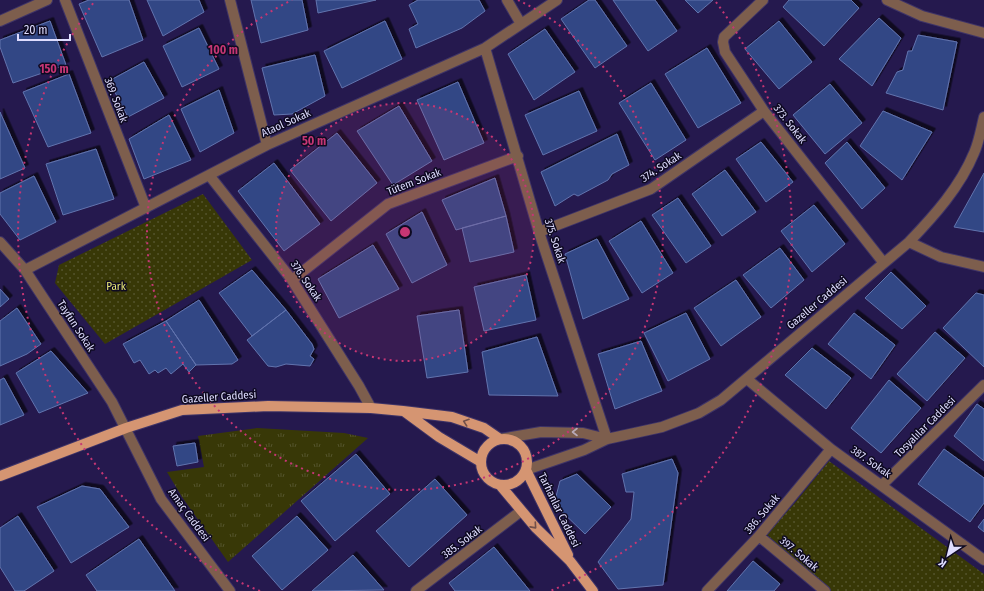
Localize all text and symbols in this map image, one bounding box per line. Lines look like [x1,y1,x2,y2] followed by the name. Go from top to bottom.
[18,16,70,42] scale bar
[24,23,48,37] text: 20 m
[208,43,238,57] text: 100 m
[39,62,69,76] text: 150 m
[101,76,131,125] street label: 369. Sokak
[771,102,810,147] street label: 373. Sokak
[259,106,314,140] street label: Ataol Sokak
[302,134,326,148] text: 50 m
[638,149,685,185] street label: 374. Sokak
[385,165,444,198] street label: Tütem Sokak
[542,217,569,266] street label: 375. Sokak
[398,225,412,239] centre of rings
[288,258,325,305] street label: 376. Sokak
[784,274,850,332] street label: Gazeller Caddesi
[106,280,127,293] park label: Park
[55,298,98,355] street label: Tayfun Sokak
[181,388,257,406] street label: Gazeller Caddesi
[892,394,958,460] street label: Tosyalılar Caddesi
[462,418,469,427] one-way arrow
[572,428,578,437] one-way arrow
[848,443,894,481] street label: 387. Sokak
[535,471,583,549] street label: Tarhanlar Caddesi
[165,486,213,544] street label: Amaç Caddesi
[742,491,783,536] street label: 386. Sokak
[530,521,537,529] one-way arrow
[439,522,485,561] street label: 385. Sokak
[777,534,822,574] street label: 397. Sokak
[928,535,968,575] north arrow
[936,555,949,570] text: K

